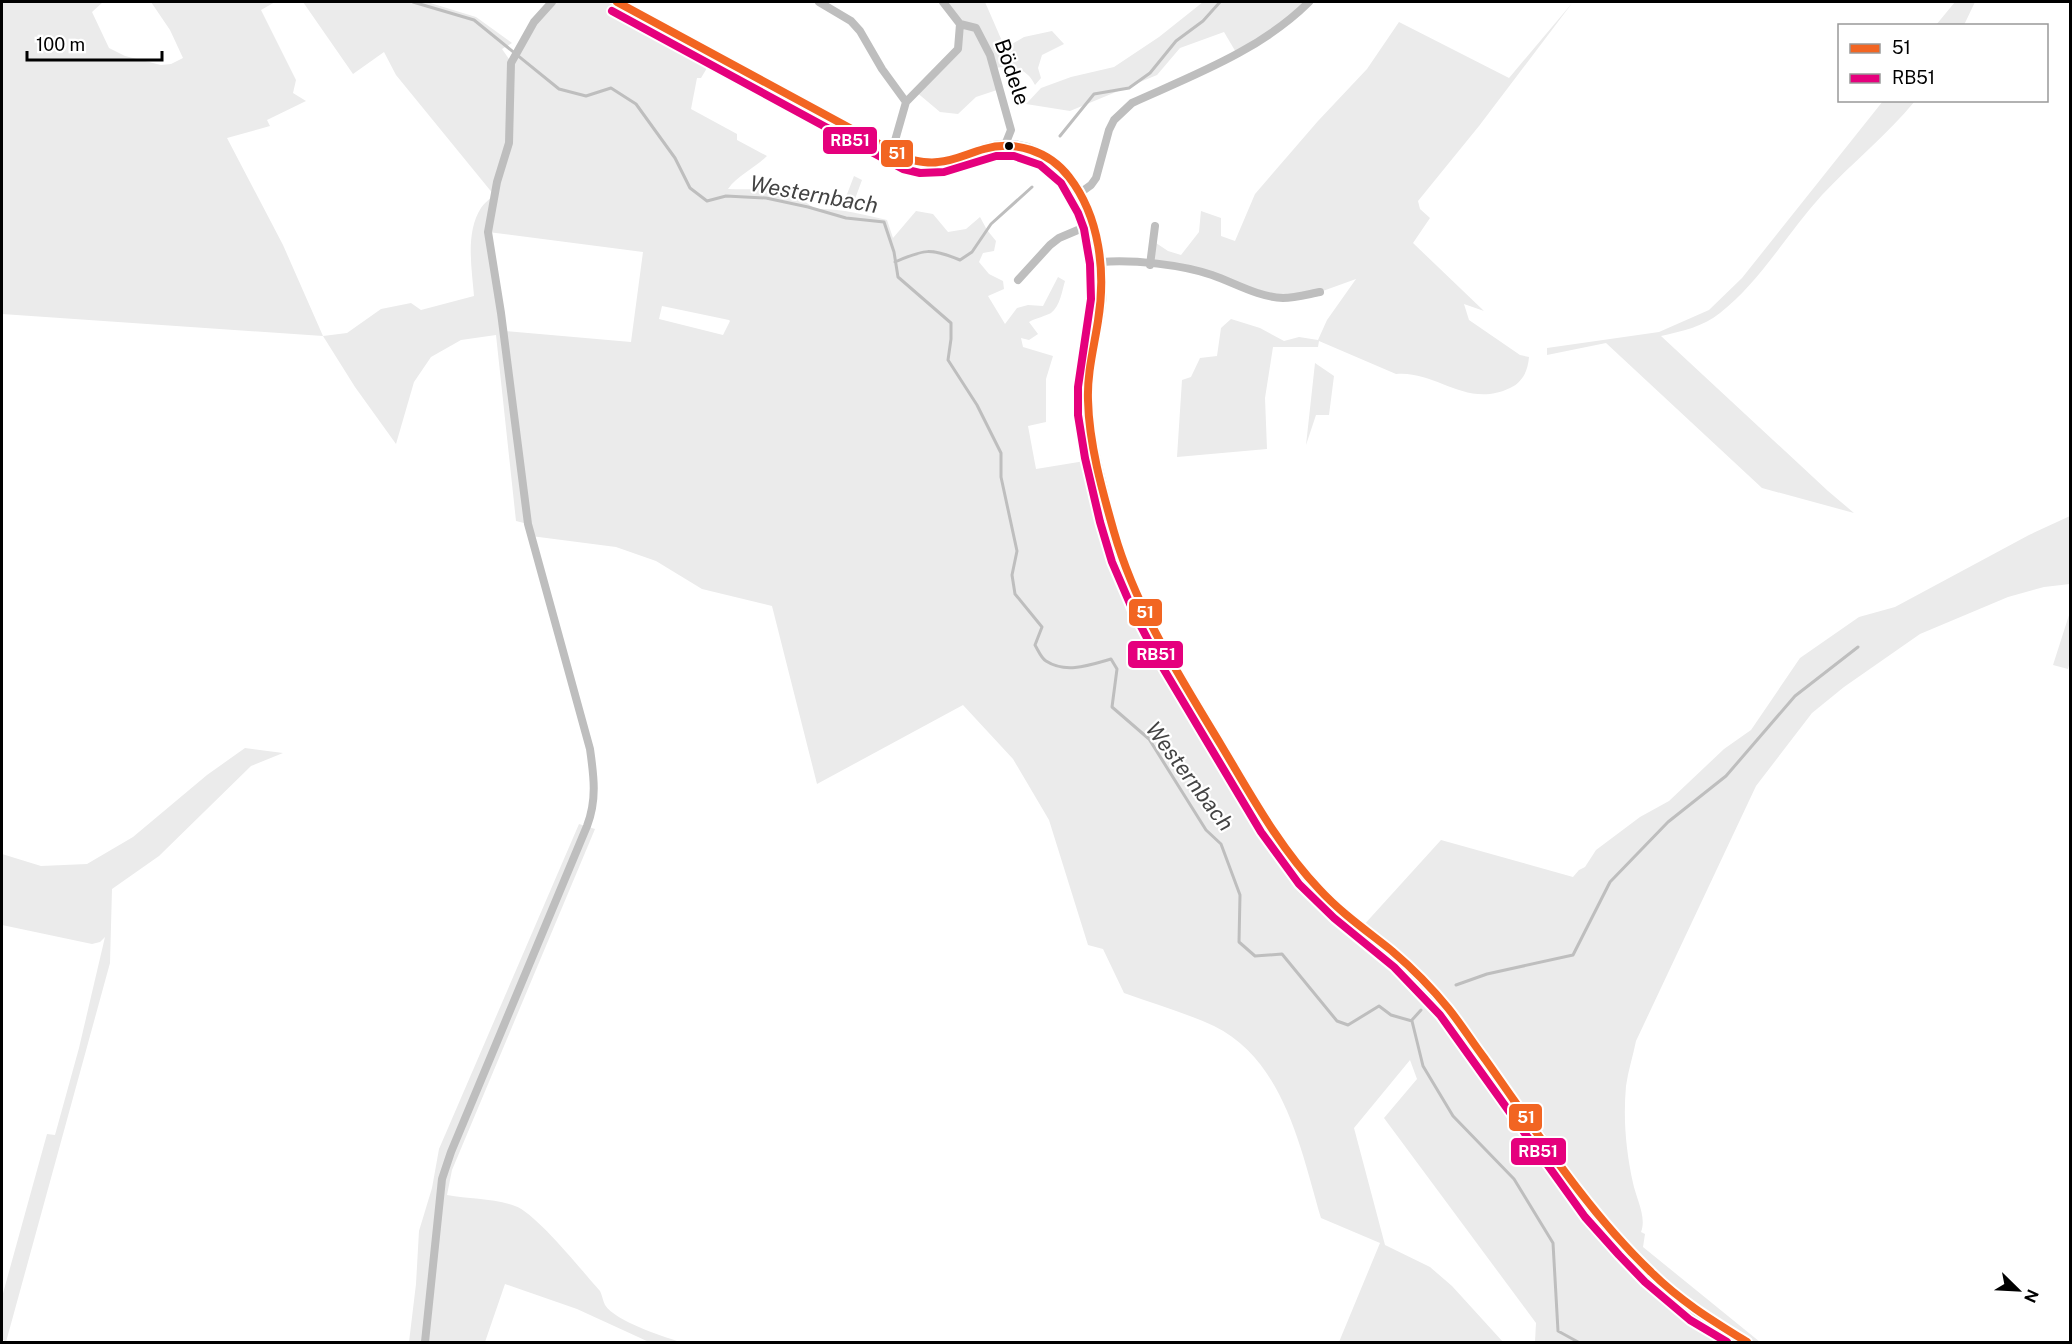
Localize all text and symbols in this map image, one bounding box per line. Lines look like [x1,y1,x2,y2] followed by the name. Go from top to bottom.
[27,24,162,62] scale bar
[1838,24,2048,102] legend
[36,34,85,55] text: 100 m
[990,36,1035,108] street label: Bödele
[1892,37,1911,58] text: 51
[1892,67,1935,88] text: RB51
[822,126,878,155] line badge: RB51
[830,131,870,150] text: RB51
[880,139,914,168] line badge: 51
[1003,140,1015,152] unlabelled marker
[888,144,906,163] text: 51
[748,170,880,218] water label: Westernbach
[1128,598,1163,627] line badge: 51
[1136,603,1154,622] text: 51
[1127,640,1184,669] line badge: RB51
[1136,645,1176,664] text: RB51
[1141,716,1239,836] water label: Westernbach
[1508,1103,1543,1132] line badge: 51
[1517,1108,1535,1127] text: 51
[1510,1137,1567,1166] line badge: RB51
[1518,1142,1558,1161] text: RB51
[1988,1260,2048,1320] north arrow
[2020,1286,2042,1305] text: N

